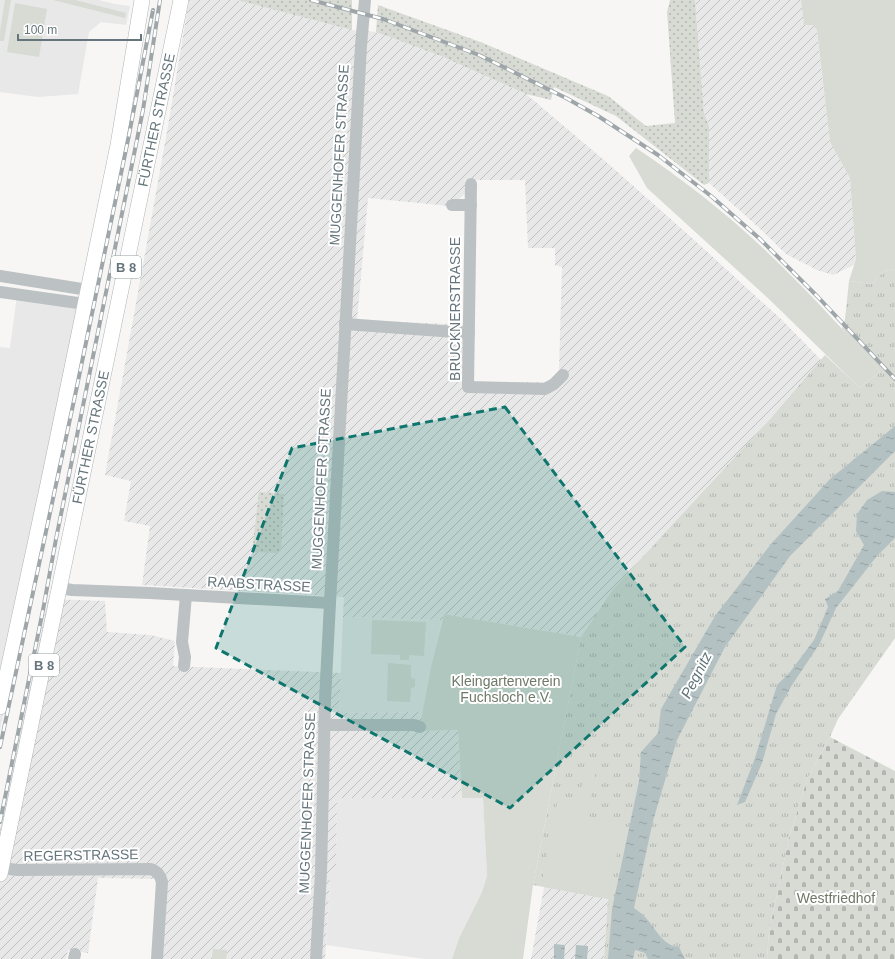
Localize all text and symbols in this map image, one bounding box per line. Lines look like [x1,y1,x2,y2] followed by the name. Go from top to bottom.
[18,16,141,42] scale bar
[24,23,57,37] text: 100 m
[135,52,178,188] street label: FÜRTHER STRASSE
[326,64,352,246] street label: MUGGENHOFER STRASSE
[447,237,463,381] street label: BRUCKNERSTRASSE
[111,256,141,278] road number: B 8
[69,369,112,505] street label: FÜRTHER STRASSE
[308,388,334,570] street label: MUGGENHOFER STRASSE
[207,573,311,595] street label: RAABSTRASSE
[677,648,715,701] water label: Pegnitz
[29,654,59,676] road number: B 8
[452,673,560,705] park label: Kleingartenverein Fuchsloch e.V.
[296,712,318,894] street label: MUGGENHOFER STRASSE
[23,846,139,864] street label: REGERSTRASSE
[797,890,875,906] park label: Westfriedhof

